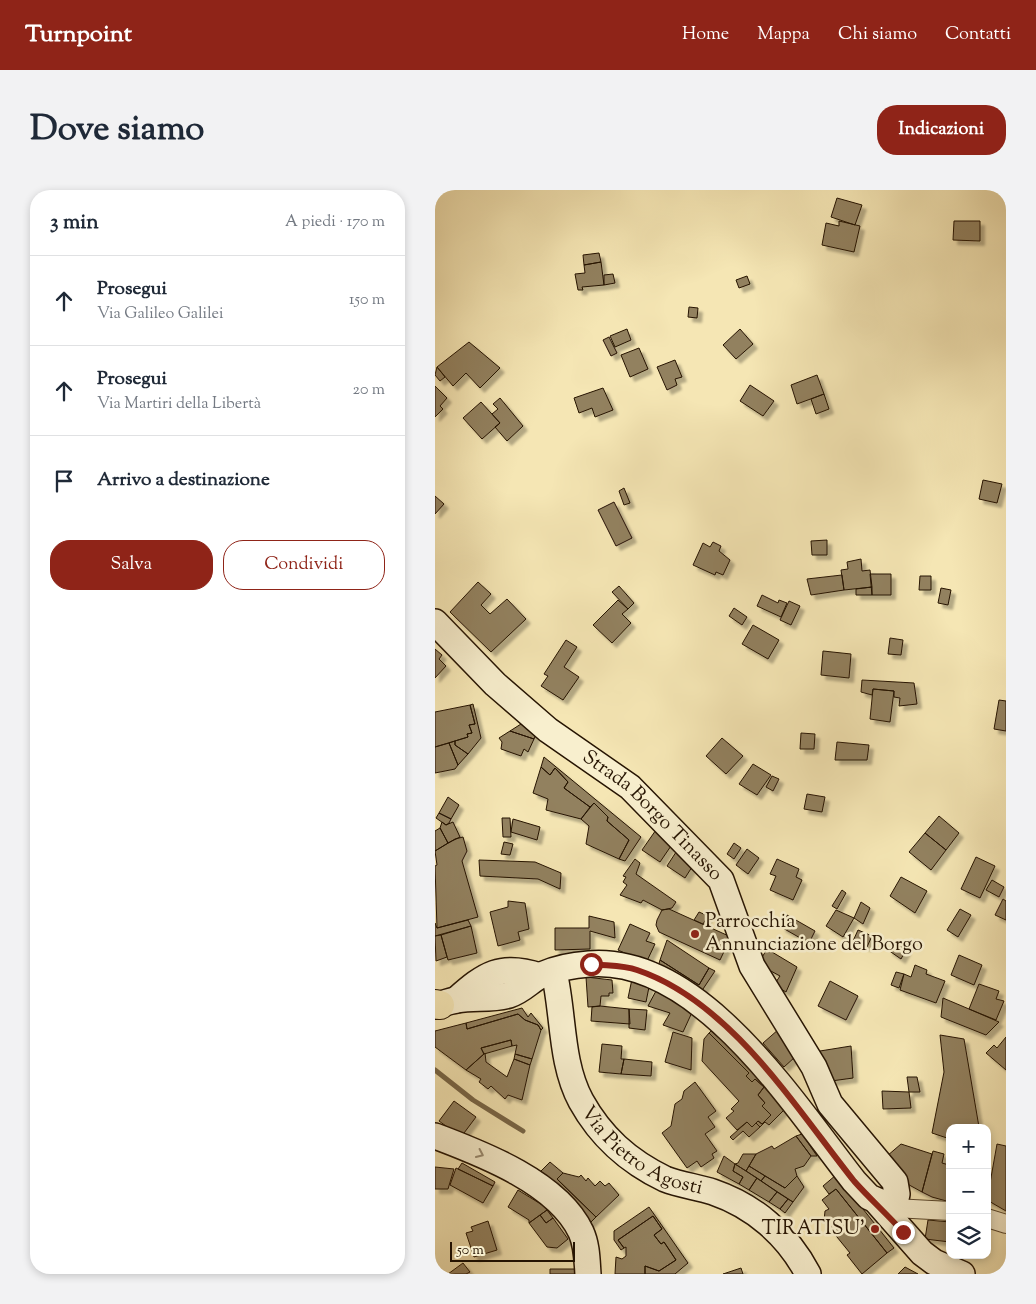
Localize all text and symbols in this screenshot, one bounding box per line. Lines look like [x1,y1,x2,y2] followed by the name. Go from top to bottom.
[25,18,132,52] text: Turnpoint
[682,22,729,48] text: Home
[757,22,810,48] text: Mappa
[838,22,917,48] text: Chi siamo
[945,22,1011,48] text: Contatti
[30,105,204,156] text: Dove siamo
[877,105,1006,155] button: Indicazioni
[50,208,99,238] text: 3 min
[285,211,385,234] text: A piedi · 170 m
[97,276,167,303] text: Prosegui
[50,287,78,315] icon: ahead
[349,289,385,312] text: 150 m
[97,303,223,326] text: Via Galileo Galilei
[97,366,167,393] text: Prosegui
[50,377,78,405] icon: ahead
[352,379,385,402] text: 20 m
[97,393,261,416] text: Via Martiri della Libertà
[50,467,78,495] icon: arrive
[97,467,270,494] text: Arrivo a destinazione
[50,540,213,590] button: Salva
[223,540,385,590] button: Condividi
[576,743,729,888] street label: Strada Borgo Tinasso
[705,908,923,960] place label: Parrocchia Annunciazione del Borgo
[689,928,701,940] marker: Parrocchia Annunciazione del Borgo
[580,953,603,976] route start
[573,1100,706,1203] street label: Via Pietro Agosti
[946,1124,991,1259] map controls
[946,1124,991,1169] button: +
[475,1148,484,1158] one-way arrow
[946,1169,991,1214] button: −
[946,1214,991,1259] button: layers
[761,1215,865,1244] place label: TIRATISU'
[892,1221,915,1244] route end
[869,1223,881,1235] marker: TIRATISU'
[450,1239,575,1262] scale bar
[457,1241,484,1261] text: 50 m

